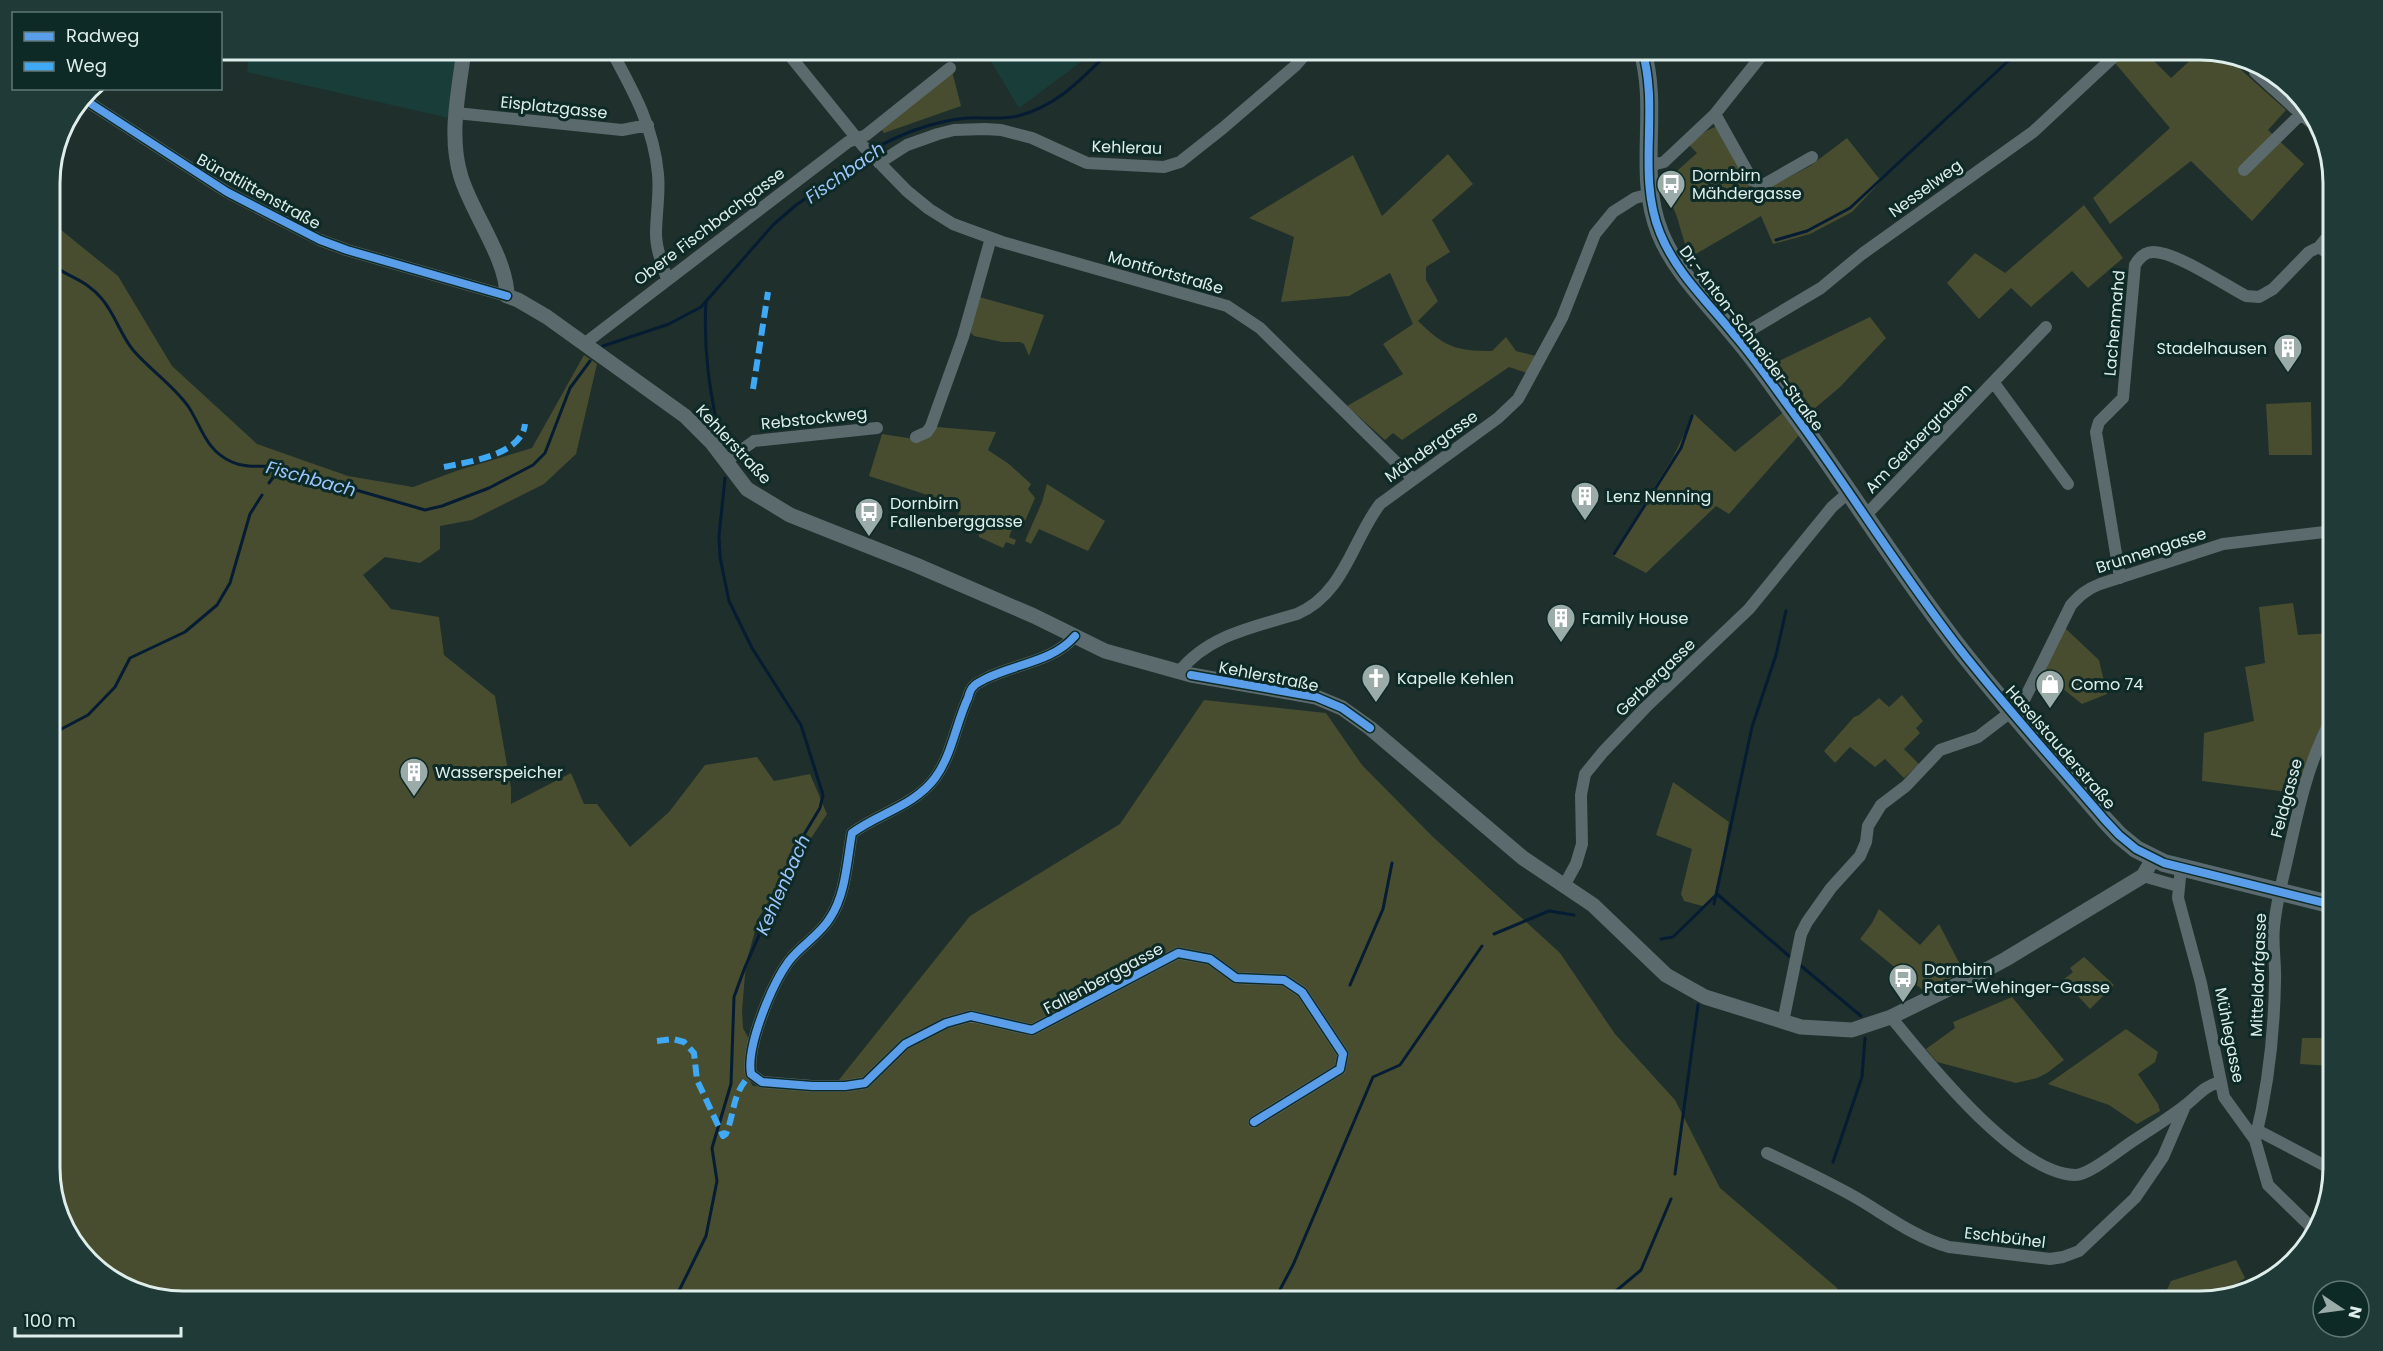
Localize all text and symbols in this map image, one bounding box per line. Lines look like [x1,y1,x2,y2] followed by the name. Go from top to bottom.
[12,12,222,90] legend
[66,23,139,48] text: Radweg
[66,53,107,78] text: Weg
[499,90,609,125] street label: Eisplatzgasse
[1091,135,1163,160] street label: Kehlerau
[800,136,890,209] water label: Fischbach
[193,148,325,235] street label: Bündtlittenstraße
[1884,154,1967,223] street label: Nesselweg
[629,162,790,291] street label: Obere Fischbachgasse
[1692,164,1802,205] place label: Dornbirn Mähdergasse
[1655,168,1687,210] bus stop icon: Dornbirn Mähdergasse
[1674,241,1829,436] street label: Dr.-Anton-Schneider-Straße
[1105,245,1226,300] street label: Montfortstraße
[2098,269,2131,377] street label: Lachenmahd
[2272,332,2304,374] building icon: Stadelhausen
[2156,337,2267,360] place label: Stadelhausen
[1860,378,1977,499] street label: Am Gerbergraben
[691,399,777,489] street label: Kehlerstraße
[760,401,868,436] street label: Rebstockweg
[1380,405,1483,488] street label: Mähdergasse
[263,455,359,503] water label: Fischbach
[1569,480,1601,522] building icon: Lenz Nenning
[1606,485,1711,508] place label: Lenz Nenning
[890,492,1023,533] place label: Dornbirn Fallenberggasse
[853,496,885,538] bus stop icon: Dornbirn Fallenberggasse
[2093,522,2209,579] street label: Brunnengasse
[1545,602,1577,644] building icon: Family House
[1582,607,1688,630] place label: Family House
[1610,633,1701,722] street label: Gerbergasse
[1217,656,1321,697] street label: Kehlerstraße
[1360,662,1392,704] church icon: Kapelle Kehlen
[1397,667,1514,690] place label: Kapelle Kehlen
[2034,668,2066,710] shop icon: Como 74
[2071,673,2143,696] place label: Como 74
[2000,680,2121,814] street label: Haselstauderstraße
[398,756,430,798] building icon: Wasserspeicher
[2265,756,2308,840] street label: Feldgasse
[435,761,563,784] place label: Wasserspeicher
[749,831,816,939] water label: Kehlenbach
[2245,913,2272,1037] street label: Mitteldorfgasse
[1039,937,1167,1020] street label: Fallenberggasse
[1924,958,2110,999] place label: Dornbirn Pater-Wehinger-Gasse
[1887,962,1919,1004] bus stop icon: Dornbirn Pater-Wehinger-Gasse
[2209,986,2250,1085] street label: Mühlegasse
[1963,1221,2047,1254] street label: Eschbühel
[2311,1279,2371,1339] north arrow
[15,1300,182,1338] scale bar
[2343,1304,2368,1321] text: N
[24,1308,76,1333] text: 100 m

